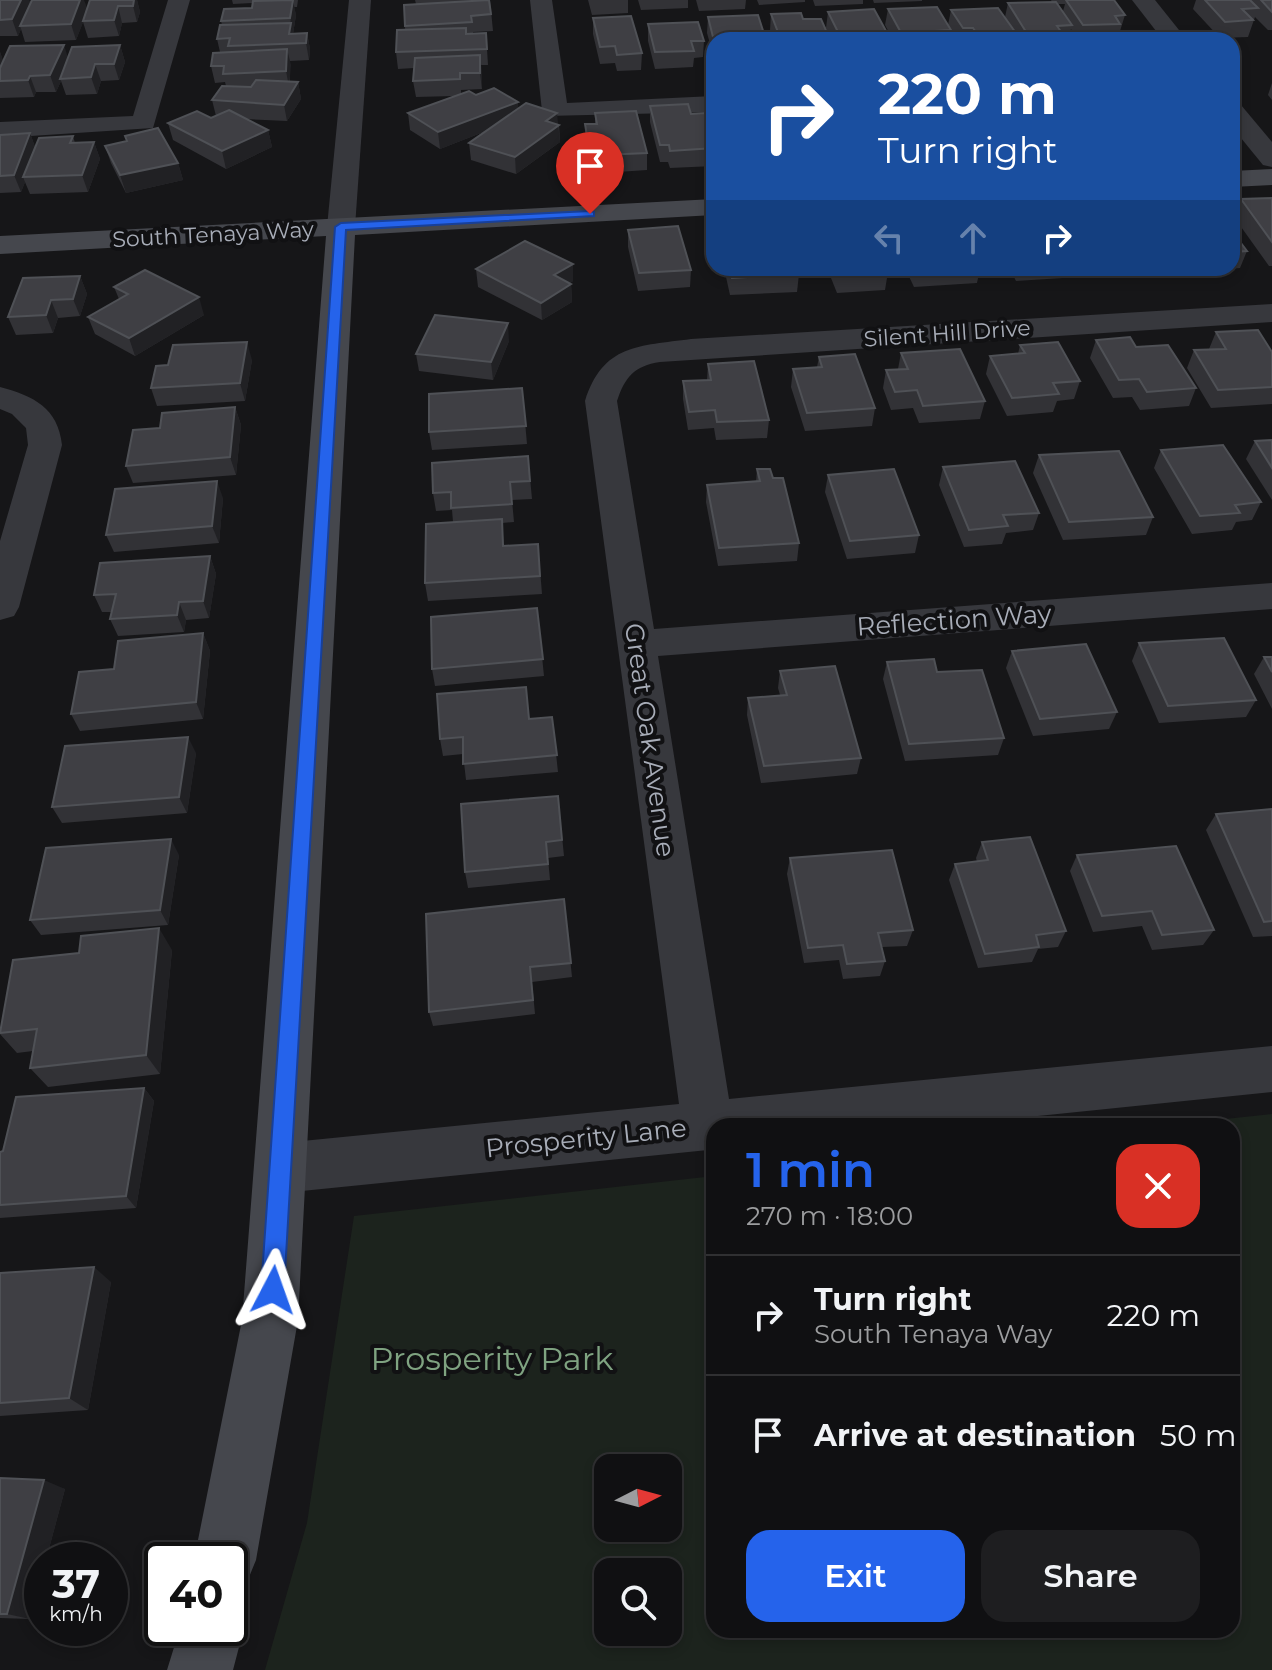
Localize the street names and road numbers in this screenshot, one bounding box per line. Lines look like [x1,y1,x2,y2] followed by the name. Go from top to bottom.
[112,216,315,253] street label: South Tenaya Way
[863,314,1031,353] street label: Silent Hill Drive
[855,597,1054,643] street label: Reflection Way
[618,621,682,859] street label: Great Oak Avenue
[484,1112,688,1164] street label: Prosperity Lane

